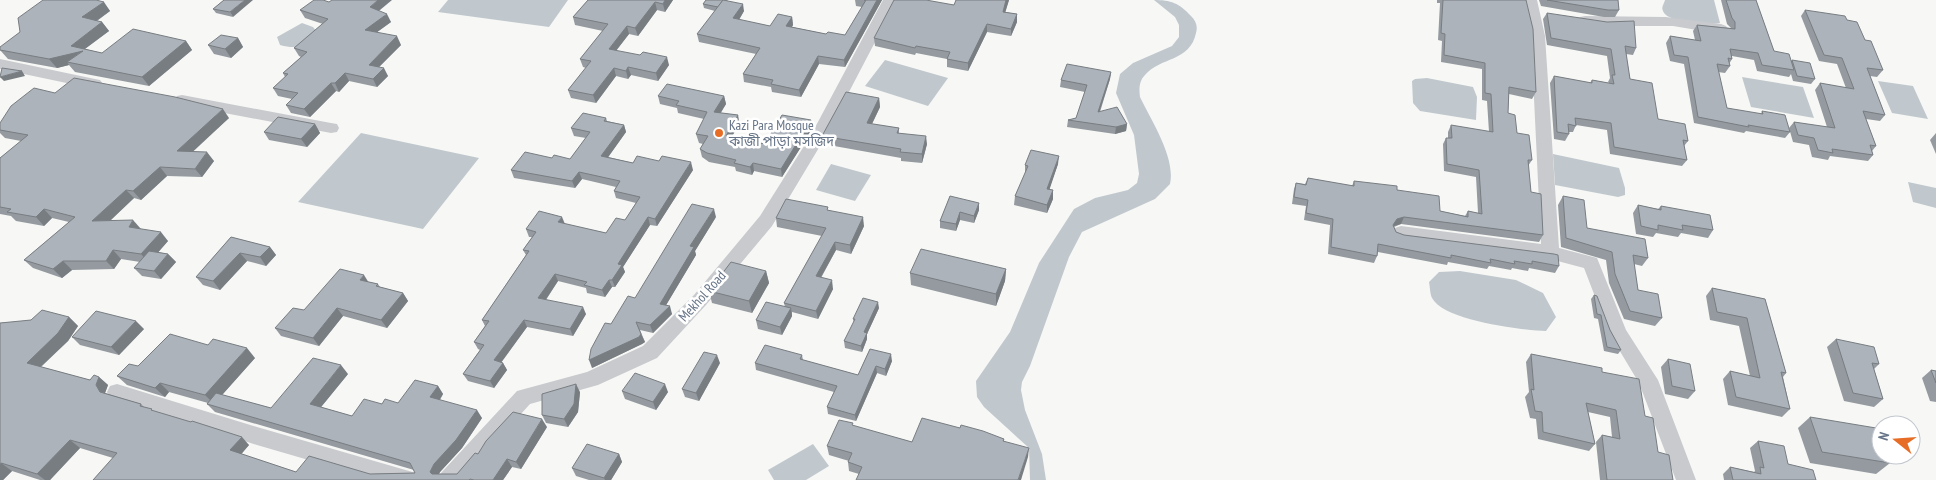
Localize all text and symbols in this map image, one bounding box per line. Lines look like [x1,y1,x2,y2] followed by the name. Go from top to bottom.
[728,116,834,150] place label: Kazi Para Mosque কাজী পাড়া মসজিদ
[713,127,725,139] marker: Kazi Para Mosque কাজী পাড়া মসজিদ
[674,267,730,325] street label: Mekhol Road
[1871,415,1921,465] north arrow
[1874,430,1893,442] text: N

